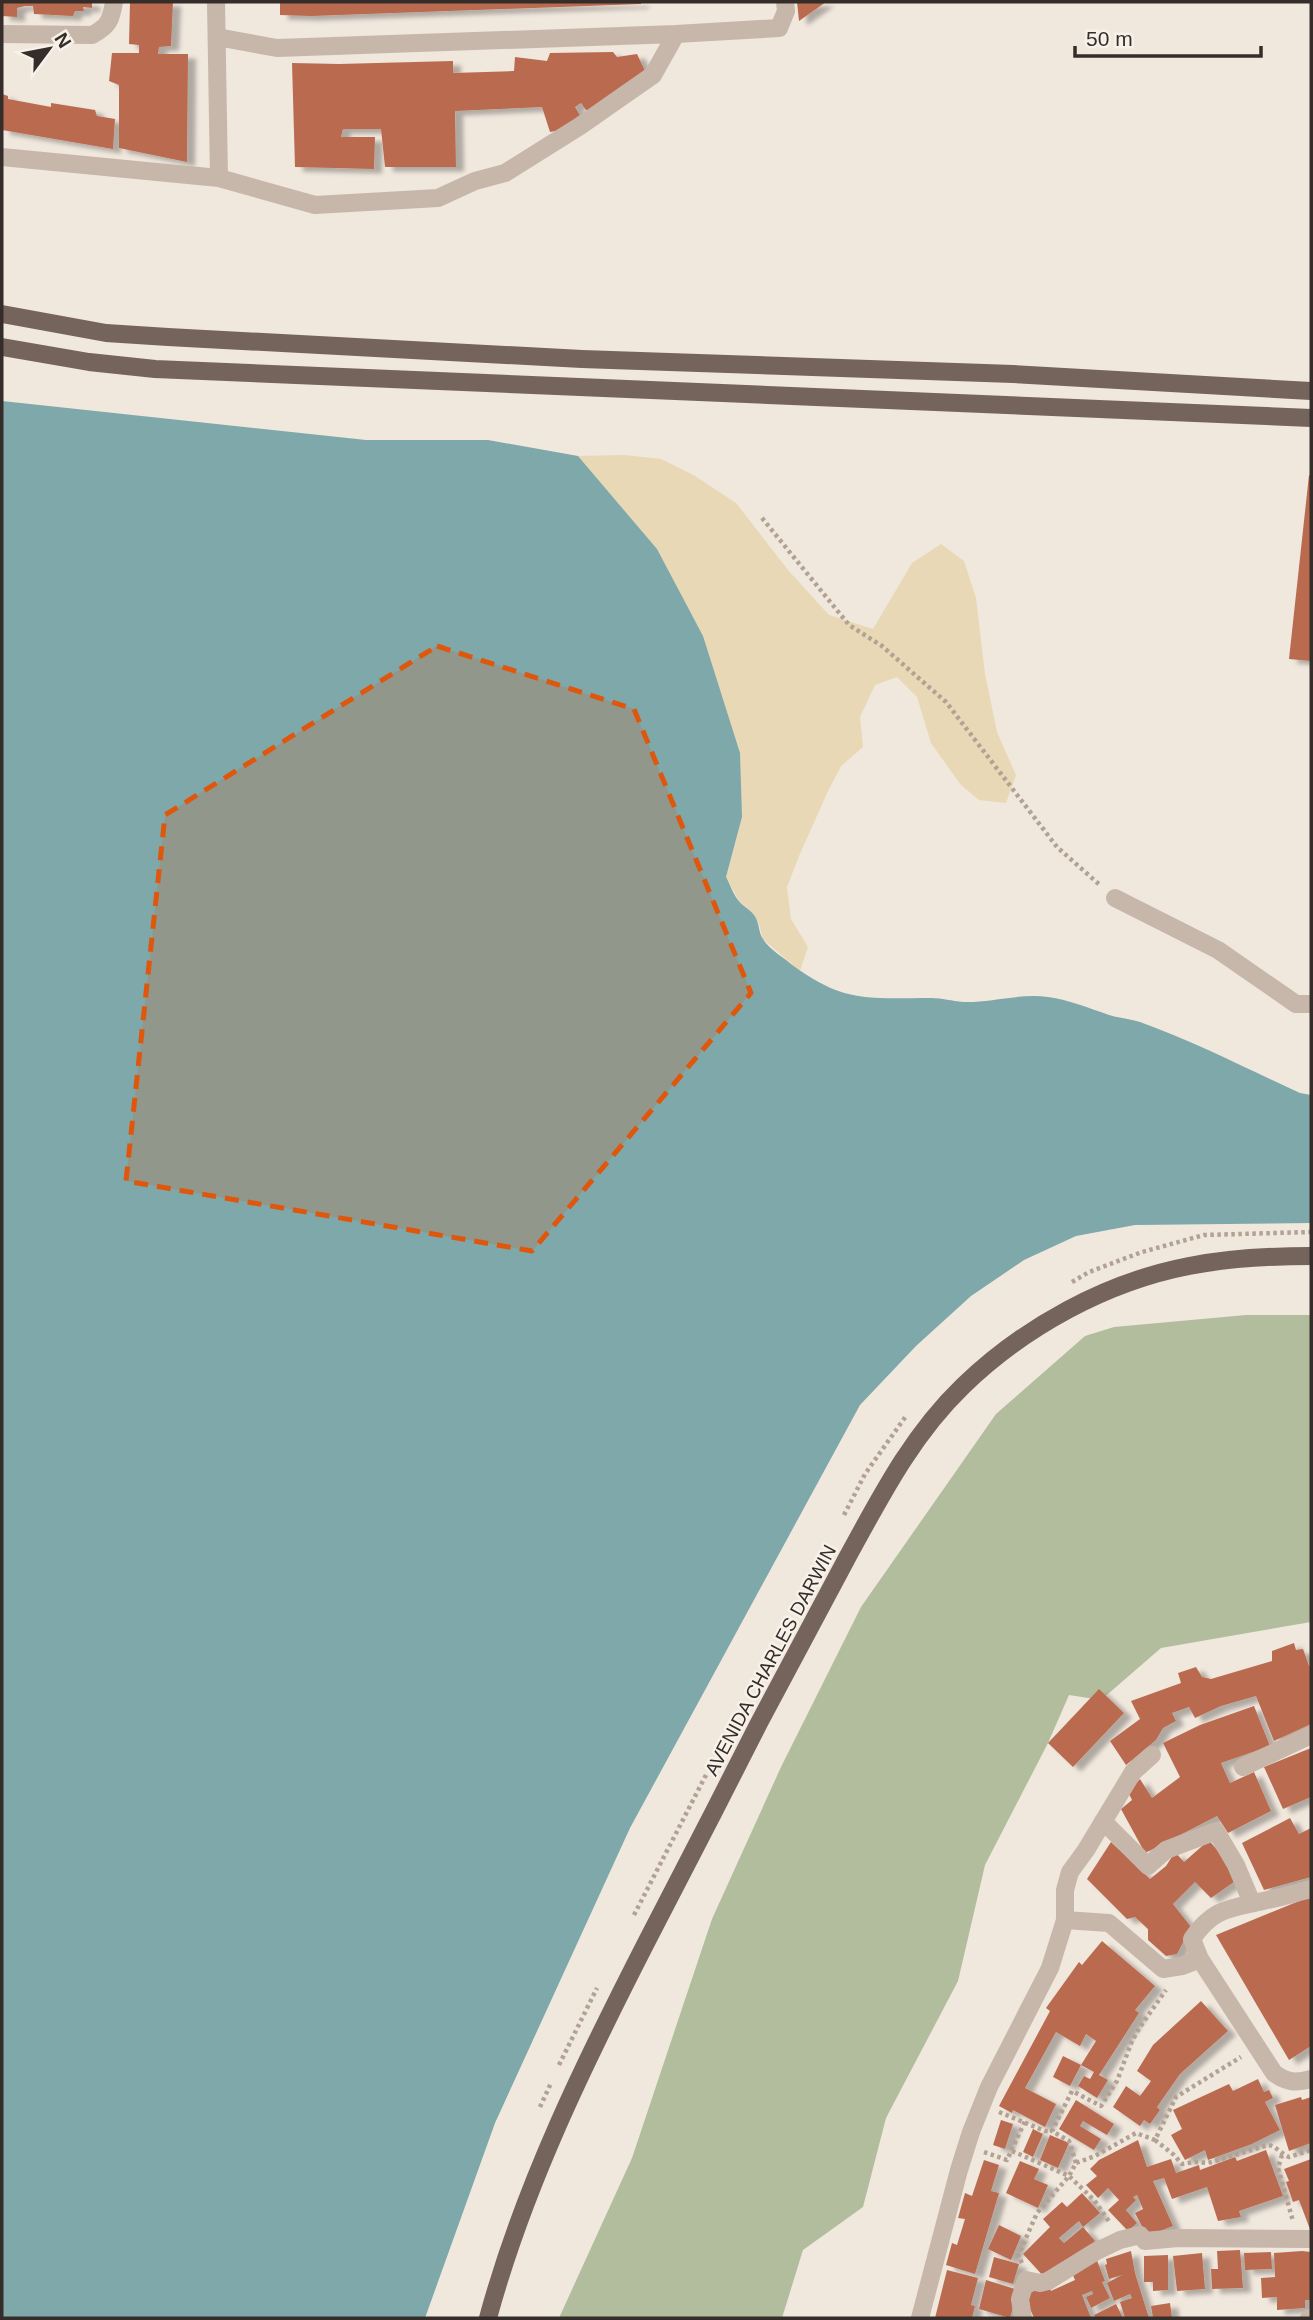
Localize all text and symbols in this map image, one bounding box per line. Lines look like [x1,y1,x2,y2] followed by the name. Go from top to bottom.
[14,14,84,84] north arrow
[1075,14,1260,58] scale bar
[1086,27,1133,50] text: 50 m
[50,29,76,52] text: N
[701,1541,840,1779] street label: AVENIDA CHARLES DARWIN

